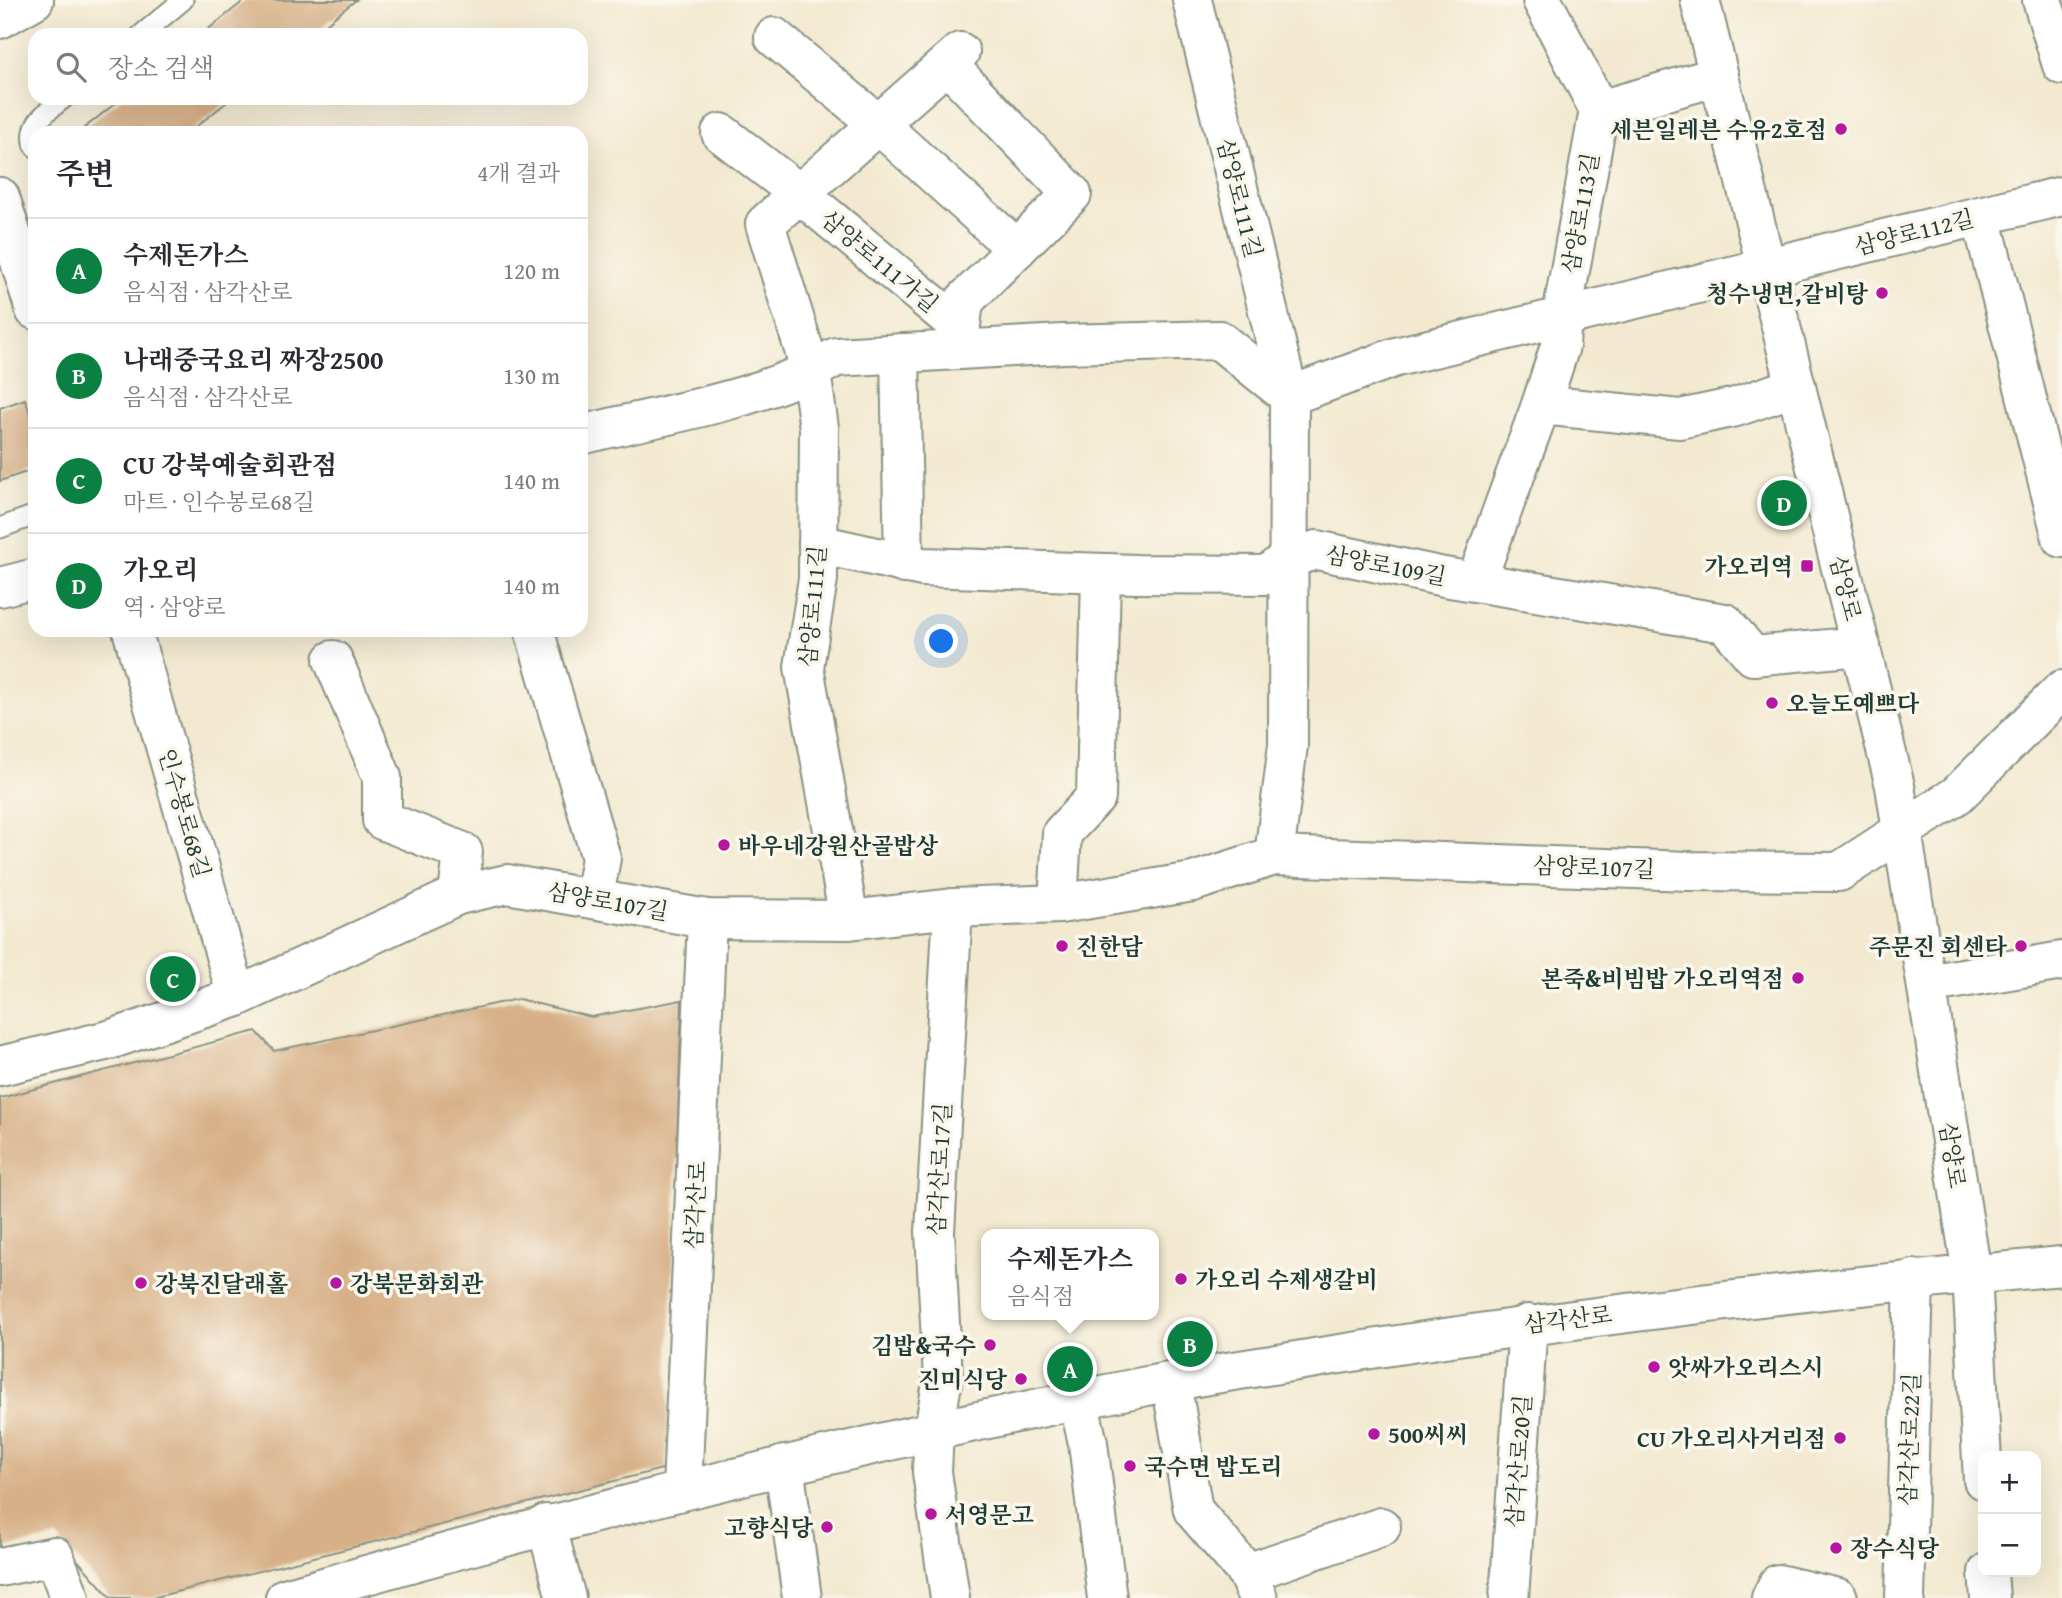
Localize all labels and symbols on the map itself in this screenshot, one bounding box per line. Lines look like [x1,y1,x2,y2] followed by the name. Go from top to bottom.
[1610,113,1827,146] place label: 세븐일레븐 수유2호점
[1833,121,1849,137] marker: 세븐일레븐 수유2호점
[1209,135,1271,261] street label: 삼양로111길
[1553,150,1607,276] street label: 삼양로113길
[1851,201,1977,263] street label: 삼양로112길
[814,202,946,320] street label: 삼양로111가길
[1706,277,1869,310] place label: 청수냉면,갈비탕
[1874,285,1890,301] marker: 청수냉면,갈비탕
[1761,477,1807,529] pin: D
[1323,537,1449,593] street label: 삼양로109길
[790,544,834,668] street label: 삼양로111길
[1704,550,1793,583] place label: 가오리역
[1822,552,1870,624] street label: 삼양로
[1799,558,1815,574] marker: 가오리역
[924,624,958,658] your location
[1786,687,1920,720] place label: 오늘도예쁘다
[1764,695,1780,711] marker: 오늘도예쁘다
[151,744,219,882] street label: 인수봉로68길
[738,829,939,862] place label: 바우네강원산골밥상
[716,837,732,853] marker: 바우네강원산골밥상
[1532,848,1656,886] street label: 삼양로107길
[545,874,671,928] street label: 삼양로107길
[1076,930,1143,963] place label: 진한담
[1869,930,2008,963] place label: 주문진 회센타
[1054,938,1070,954] marker: 진한담
[2013,938,2029,954] marker: 주문진 회센타
[150,953,196,1005] pin: C
[1541,962,1784,995] place label: 본죽&비빔밥 가오리역점
[1790,970,1806,986] marker: 본죽&비빔밥 가오리역점
[919,1102,959,1236] street label: 삼각산로17길
[1931,1120,1975,1190] street label: 삼양로
[676,1160,714,1250] street label: 삼각산로
[1195,1263,1378,1296] place label: 가오리 수제생갈비
[155,1267,288,1300] place label: 강북진달래홀
[350,1267,484,1300] place label: 강북문화회관
[1173,1271,1189,1287] marker: 가오리 수제생갈비
[133,1275,149,1291] marker: 강북진달래홀
[328,1275,344,1291] marker: 강북문화회관
[1522,1297,1614,1341] street label: 삼각산로
[1167,1318,1213,1370] pin: B
[871,1329,976,1362] place label: 김밥&국수
[982,1337,998,1353] marker: 김밥&국수
[1047,1343,1093,1395] pin: A
[1668,1351,1824,1384] place label: 앗싸가오리스시
[1646,1359,1662,1375] marker: 앗싸가오리스시
[918,1363,1008,1396] place label: 진미식당
[1013,1371,1029,1387] marker: 진미식당
[1890,1372,1928,1506] street label: 삼각산로22길
[1497,1393,1539,1529] street label: 삼각산로20길
[1388,1418,1468,1451] place label: 500씨씨
[1637,1422,1826,1455] place label: CU 가오리사거리점
[1366,1426,1382,1442] marker: 500씨씨
[1832,1430,1848,1446] marker: CU 가오리사거리점
[1144,1450,1282,1483] place label: 국수면 밥도리
[1122,1458,1138,1474] marker: 국수면 밥도리
[945,1498,1034,1531] place label: 서영문고
[923,1506,939,1522] marker: 서영문고
[724,1511,814,1544] place label: 고향식당
[819,1519,835,1535] marker: 고향식당
[1850,1532,1940,1565] place label: 장수식당
[1828,1540,1844,1556] marker: 장수식당

